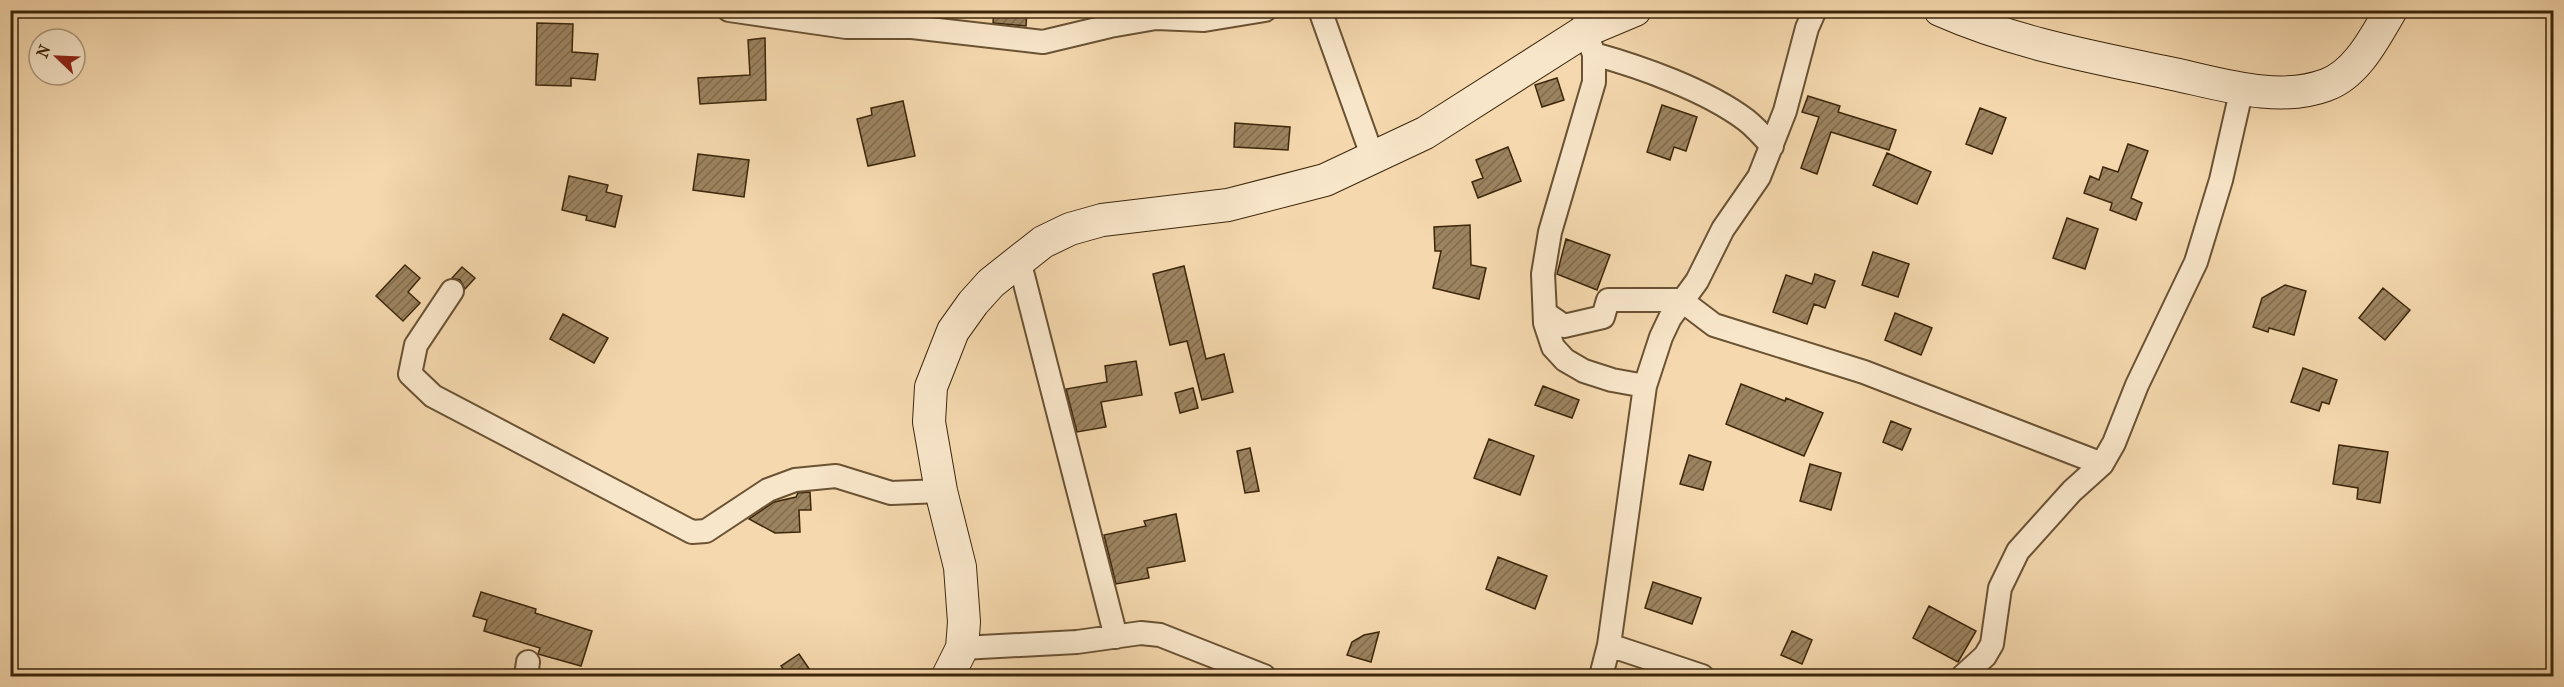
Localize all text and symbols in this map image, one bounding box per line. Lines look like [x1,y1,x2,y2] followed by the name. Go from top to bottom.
[27,27,87,87] north arrow
[33,41,55,61] text: N

